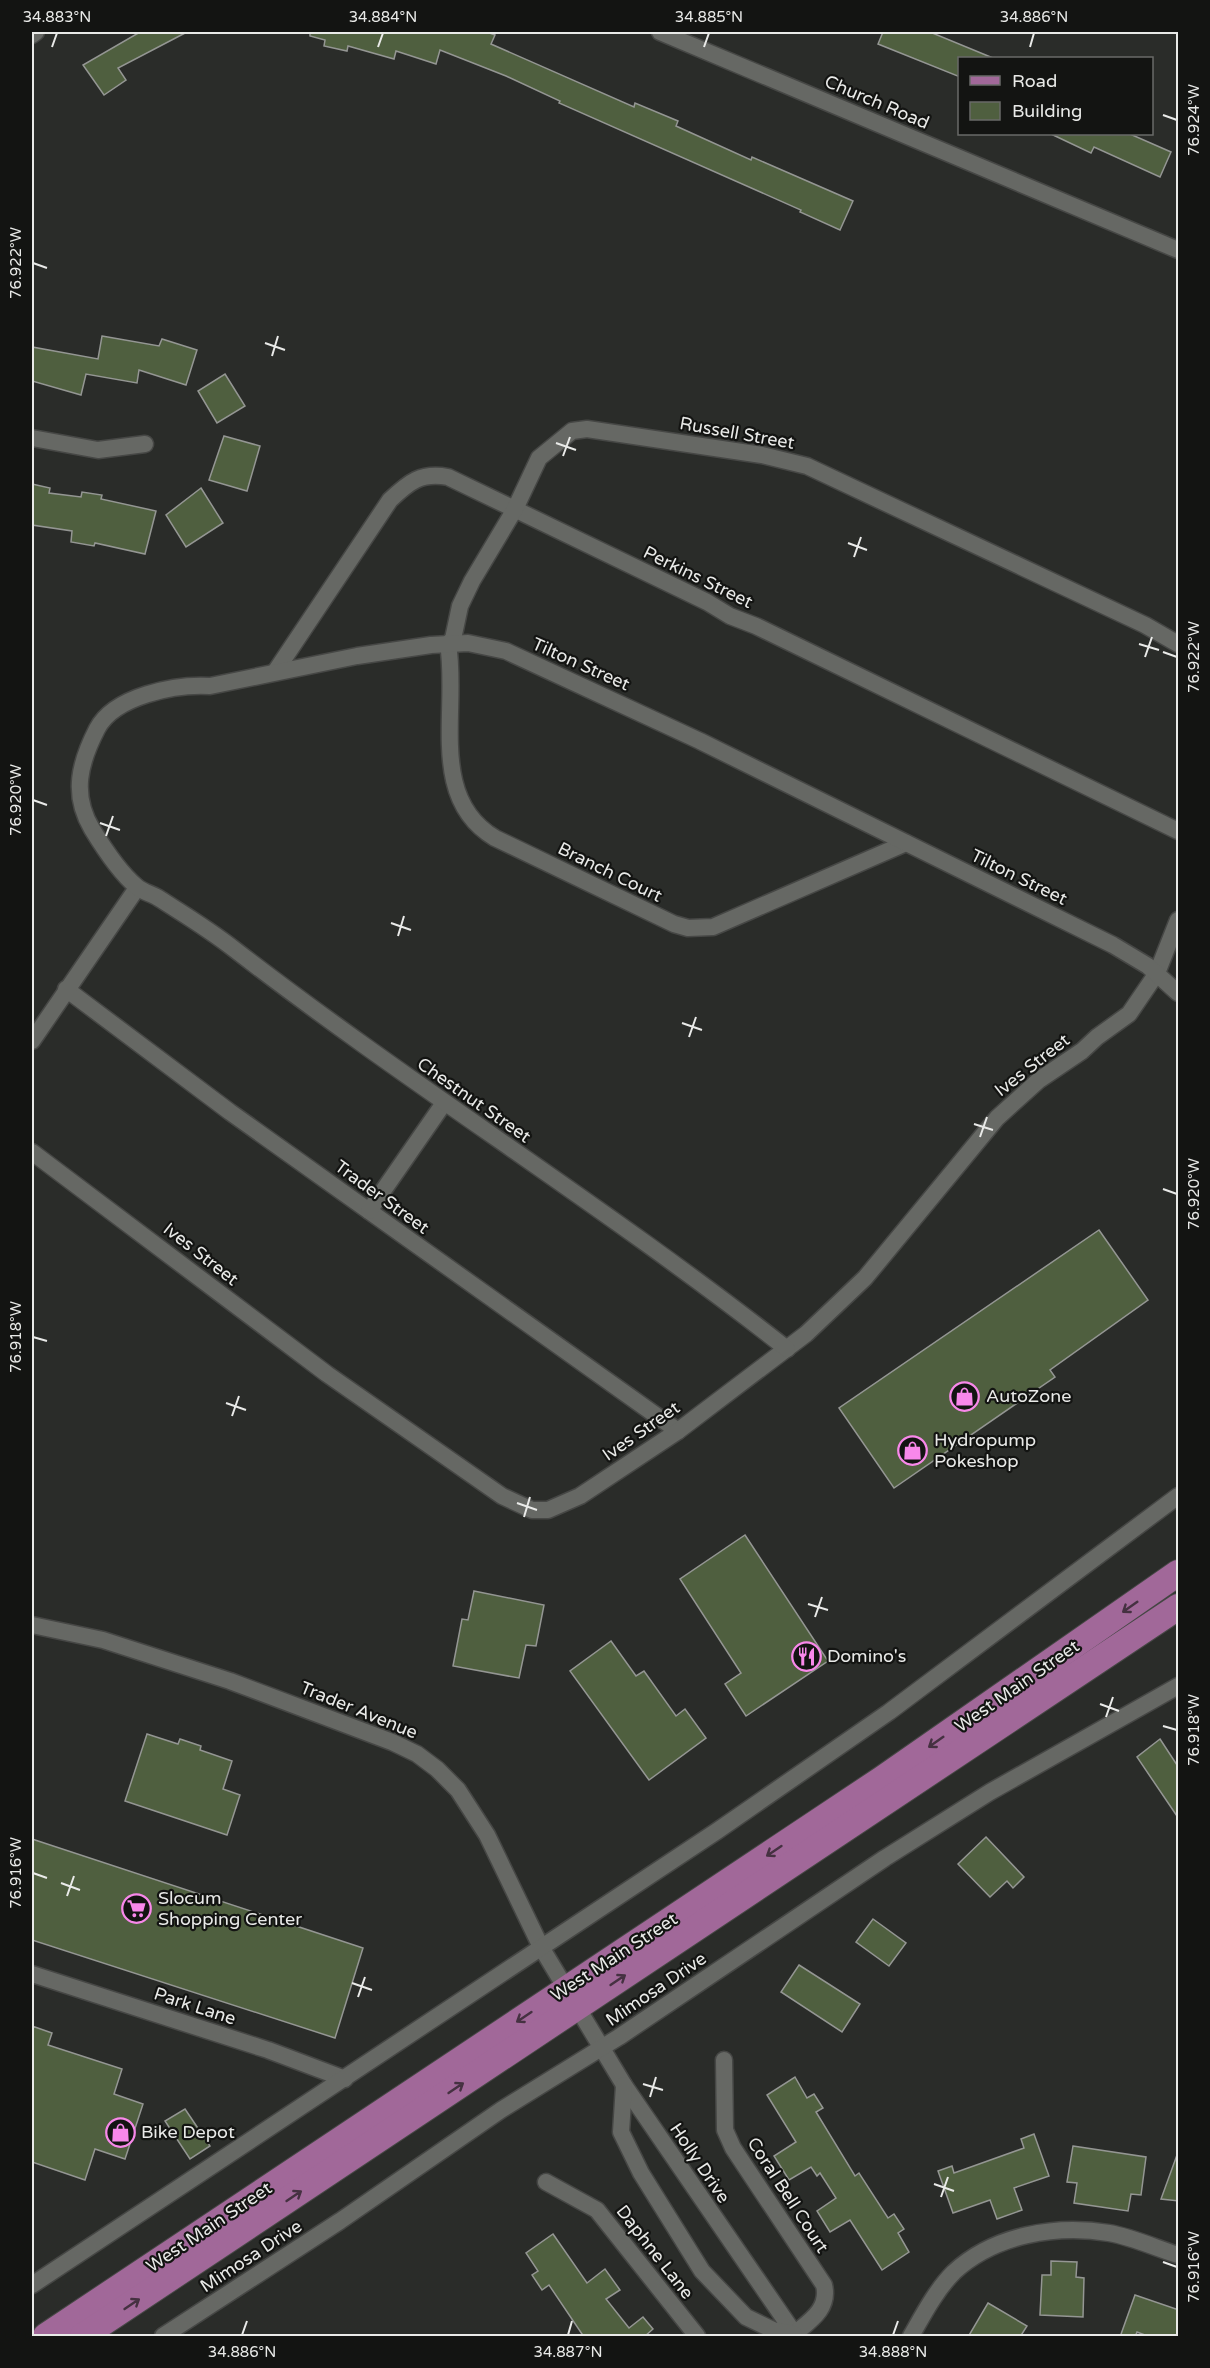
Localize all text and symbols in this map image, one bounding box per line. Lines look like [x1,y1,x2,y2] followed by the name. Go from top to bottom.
[23,8,91,26] text: 34.883°N
[349,8,417,26] text: 34.884°N
[675,8,743,26] text: 34.885°N
[1000,8,1068,26] text: 34.886°N
[958,57,1153,135] legend
[821,70,933,134] street label: Church Road
[1012,70,1057,92] text: Road
[1185,84,1203,156] text: 76.924°W
[1012,100,1082,122] text: Building
[7,227,25,299] text: 76.922°W
[678,412,796,454] street label: Russell Street
[640,541,756,613] street label: Perkins Street
[1185,621,1203,693] text: 76.922°W
[529,633,633,695] street label: Tilton Street
[7,764,25,836] text: 76.920°W
[554,837,666,907] street label: Branch Court
[967,844,1071,910] street label: Tilton Street
[990,1029,1074,1101] street label: Ives Street
[413,1053,535,1147] street label: Chestnut Street
[330,1155,434,1239] street label: Trader Street
[1185,1158,1203,1230] text: 76.920°W
[159,1218,243,1290] street label: Ives Street
[7,1301,25,1373] text: 76.918°W
[949,1380,981,1412] shop icon: AutoZone
[986,1385,1071,1407] place label: AutoZone
[598,1396,684,1466] street label: Ives Street
[934,1429,1036,1472] place label: Hydropump Pokeshop
[897,1434,929,1466] shop icon: Hydropump Pokeshop
[1123,1601,1139,1613] one-way arrow
[951,1635,1084,1737] street label: West Main Street
[790,1640,822,1672] restaurant icon: Domino's
[827,1645,906,1667] place label: Domino's
[297,1676,421,1744] street label: Trader Avenue
[1185,1694,1203,1766] text: 76.918°W
[928,1736,944,1748] one-way arrow
[7,1837,25,1909] text: 76.916°W
[766,1845,783,1857] one-way arrow
[158,1887,302,1930] place label: Slocum Shopping Center
[121,1892,153,1924] supermarket icon: Slocum Shopping Center
[546,1908,682,2006] street label: West Main Street
[601,1947,711,2031] street label: Mimosa Drive
[610,1973,627,1986] one-way arrow
[151,1982,239,2030] street label: Park Lane
[516,2011,533,2023] one-way arrow
[447,2082,464,2094] one-way arrow
[104,2116,136,2148] shop icon: Bike Depot
[665,2119,735,2207] street label: Holly Drive
[141,2121,235,2143] place label: Bike Depot
[742,2133,834,2257] street label: Coral Bell Court
[142,2177,276,2277] street label: West Main Street
[285,2190,302,2202] one-way arrow
[611,2201,699,2303] street label: Daphne Lane
[196,2215,306,2297] street label: Mimosa Drive
[1185,2231,1203,2303] text: 76.916°W
[123,2298,139,2310] one-way arrow
[208,2343,276,2361] text: 34.886°N
[534,2343,602,2361] text: 34.887°N
[859,2343,927,2361] text: 34.888°N

